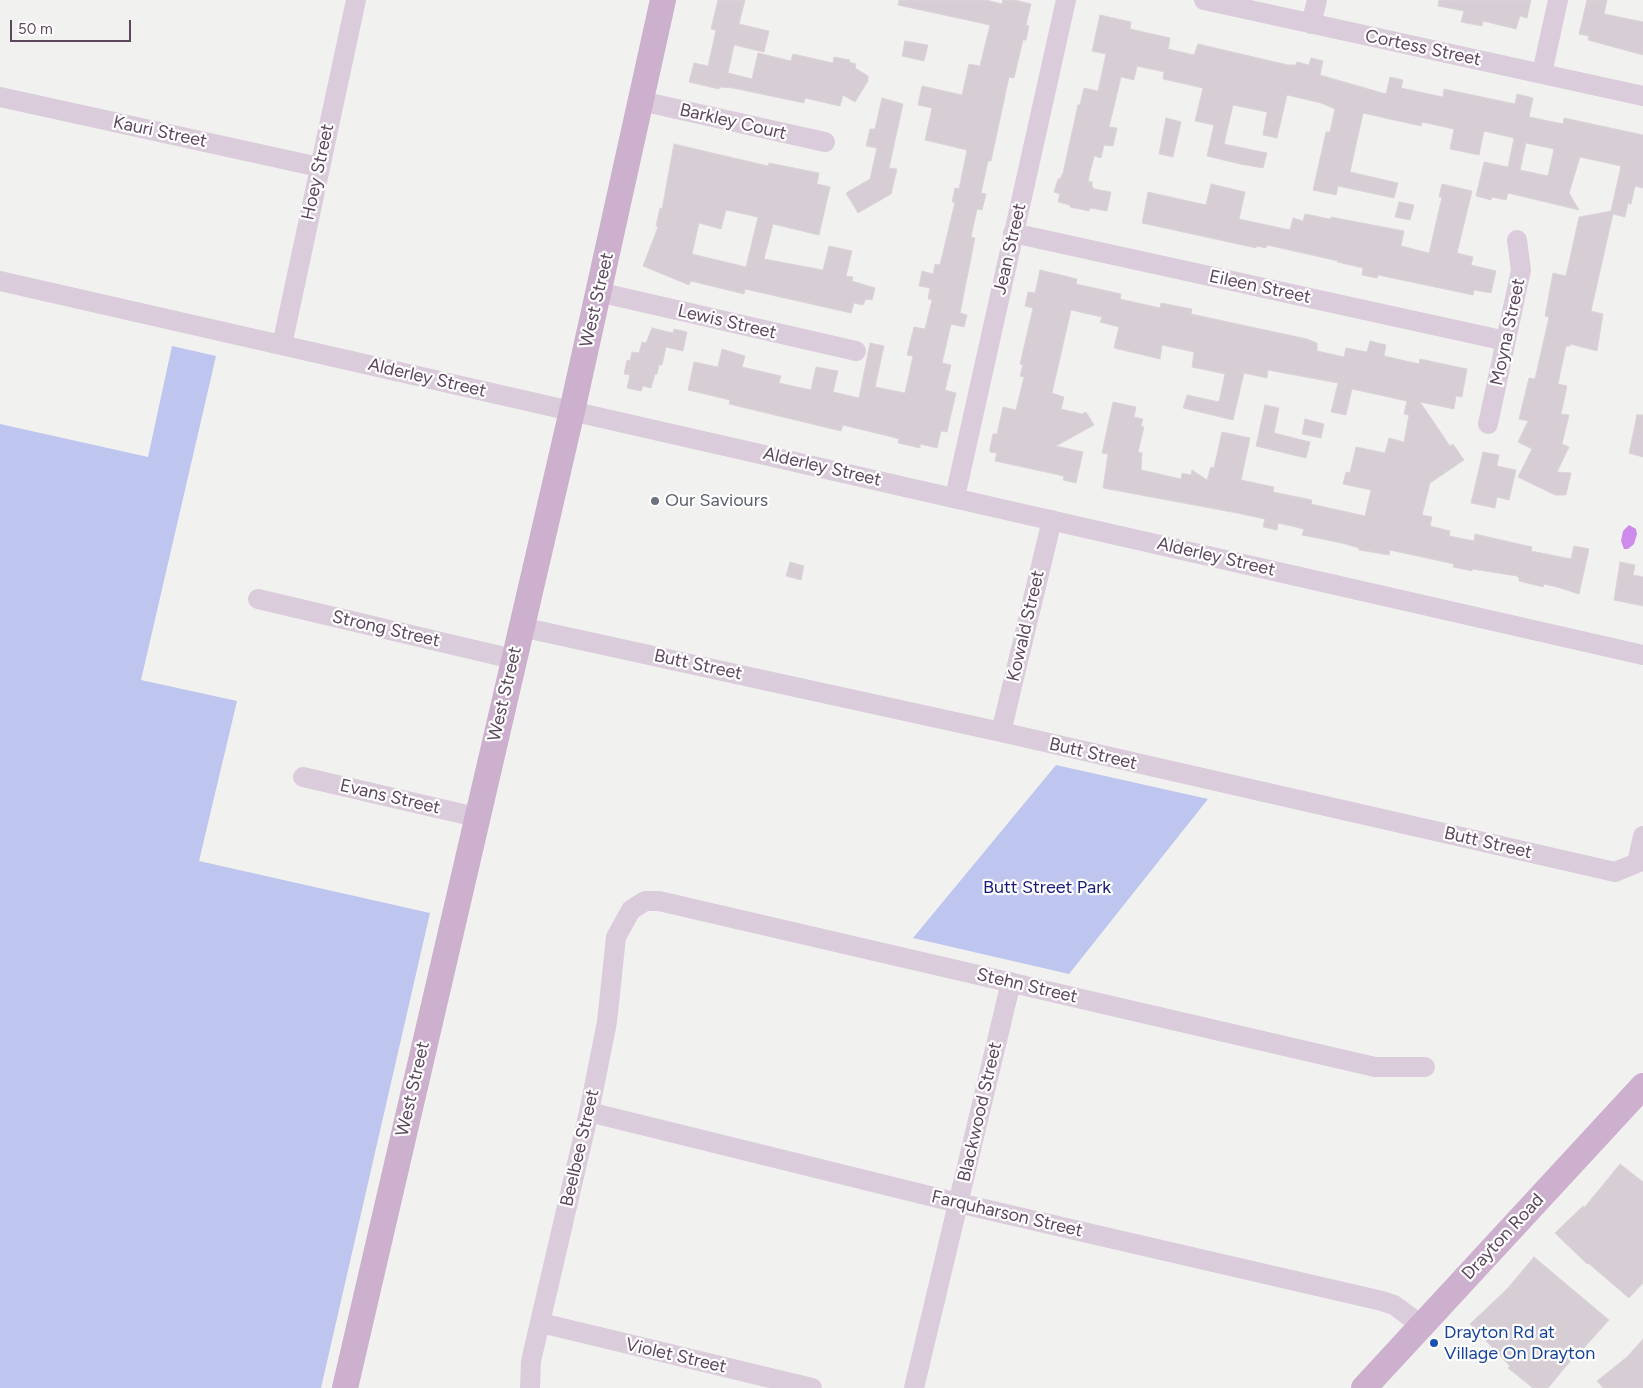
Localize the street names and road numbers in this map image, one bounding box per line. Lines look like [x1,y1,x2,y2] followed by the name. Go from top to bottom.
[1363,25,1483,71] street label: Cortess Street
[678,99,788,145] street label: Barkley Court
[111,112,209,152] street label: Kauri Street
[297,122,339,222] street label: Hoey Street
[989,201,1031,297] street label: Jean Street
[576,251,618,349] street label: West Street
[1207,266,1313,308] street label: Eileen Street
[1486,276,1530,388] street label: Moyna Street
[676,300,778,344] street label: Lewis Street
[366,354,488,402] street label: Alderley Street
[761,443,883,491] street label: Alderley Street
[1155,533,1277,581] street label: Alderley Street
[1003,568,1049,684] street label: Kowald Street
[330,606,442,652] street label: Strong Street
[484,645,526,743] street label: West Street
[652,645,744,685] street label: Butt Street
[1047,733,1139,775] street label: Butt Street
[338,775,442,819] street label: Evans Street
[1442,822,1534,864] street label: Butt Street
[975,964,1079,1008] street label: Stehn Street
[392,1040,434,1138] street label: West Street
[953,1040,1007,1184] street label: Blackwood Street
[556,1087,604,1209] street label: Beelbee Street
[929,1186,1085,1242] street label: Farquharson Street
[1458,1189,1548,1285] street label: Drayton Road
[624,1334,728,1378] street label: Violet Street

